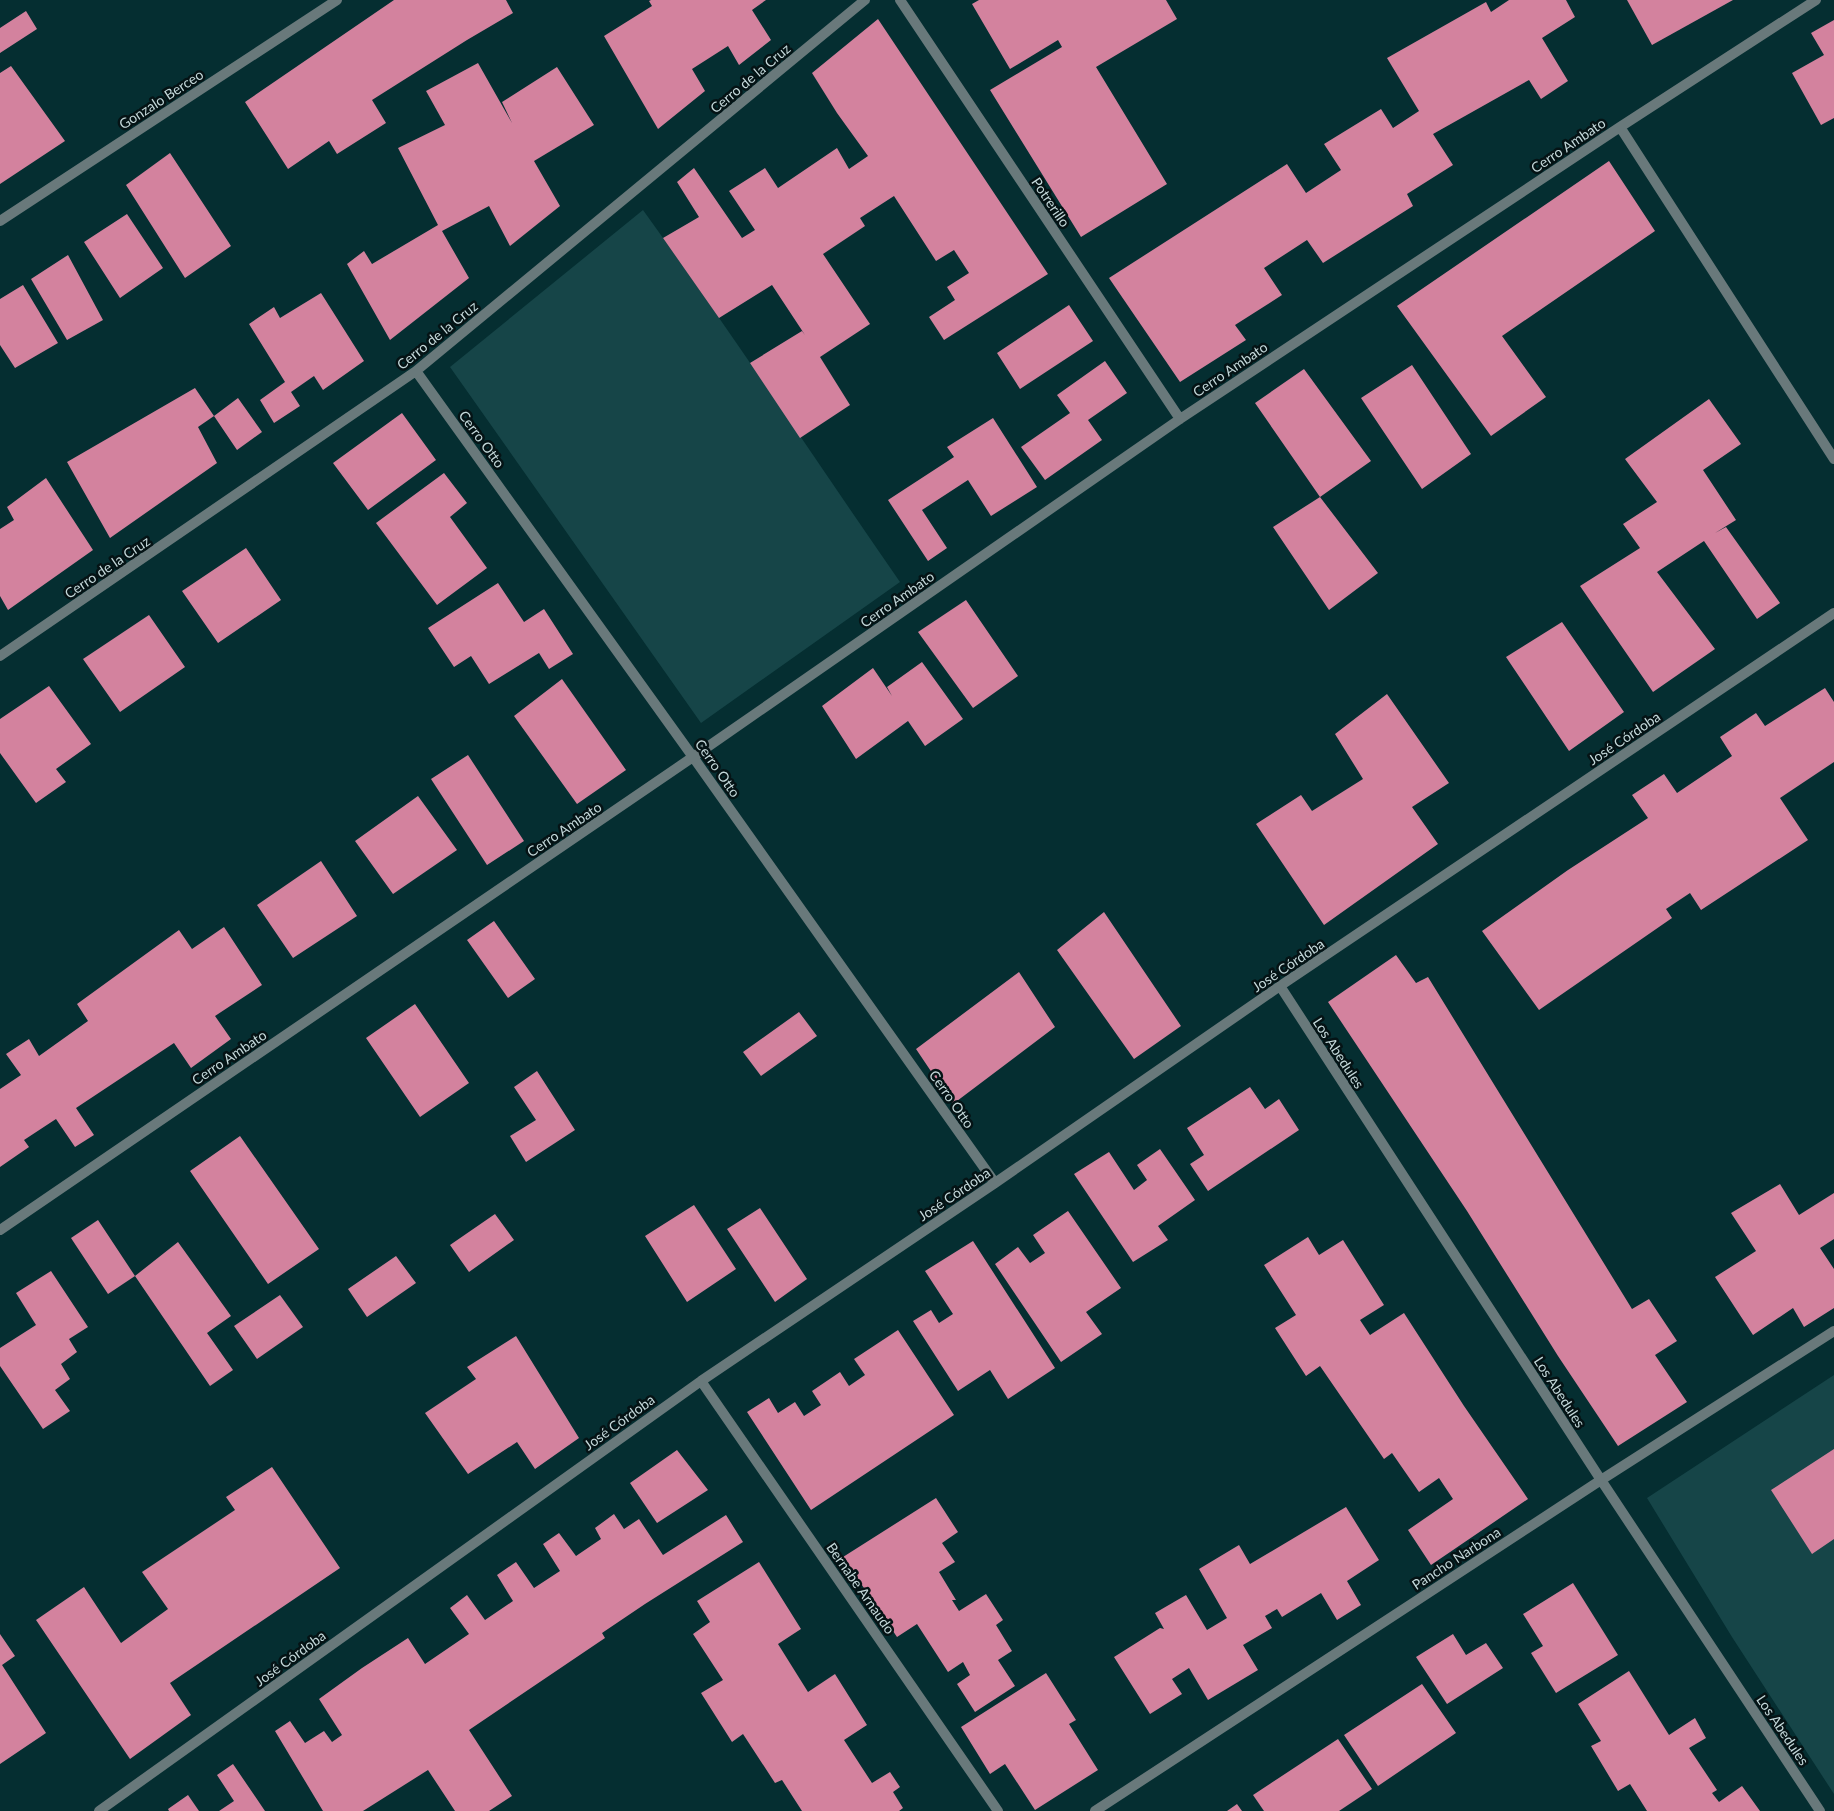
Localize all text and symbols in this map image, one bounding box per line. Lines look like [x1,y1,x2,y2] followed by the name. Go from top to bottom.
[707,40,793,116] street label: Cerro de la Cruz
[116,65,206,133] street label: Gonzalo Berceo
[1528,114,1609,176] street label: Cerro Ambato
[1028,174,1074,230] street label: Potrerillo
[393,297,481,373] street label: Cerro de la Cruz
[1190,338,1271,400] street label: Cerro Ambato
[456,407,509,471] street label: Cerro Otto
[61,532,153,602] street label: Cerro de la Cruz
[857,567,937,631] street label: Cerro Ambato
[1585,708,1663,768] street label: José Córdoba
[692,736,744,800] street label: Cerro Otto
[524,798,605,860] street label: Cerro Ambato
[1249,935,1327,995] street label: José Córdoba
[1310,1014,1368,1092] street label: Los Abedules
[189,1026,270,1088] street label: Cerro Ambato
[926,1067,978,1131] street label: Cerro Otto
[915,1164,993,1224] street label: José Córdoba
[1531,1353,1589,1431] street label: Los Abedules
[580,1391,658,1453] street label: José Córdoba
[1409,1523,1503,1593] street label: Pancho Narbona
[823,1539,899,1637] street label: Bernabe Arnaudo
[251,1627,329,1689] street label: José Córdoba
[1753,1692,1813,1768] street label: Los Abedules

